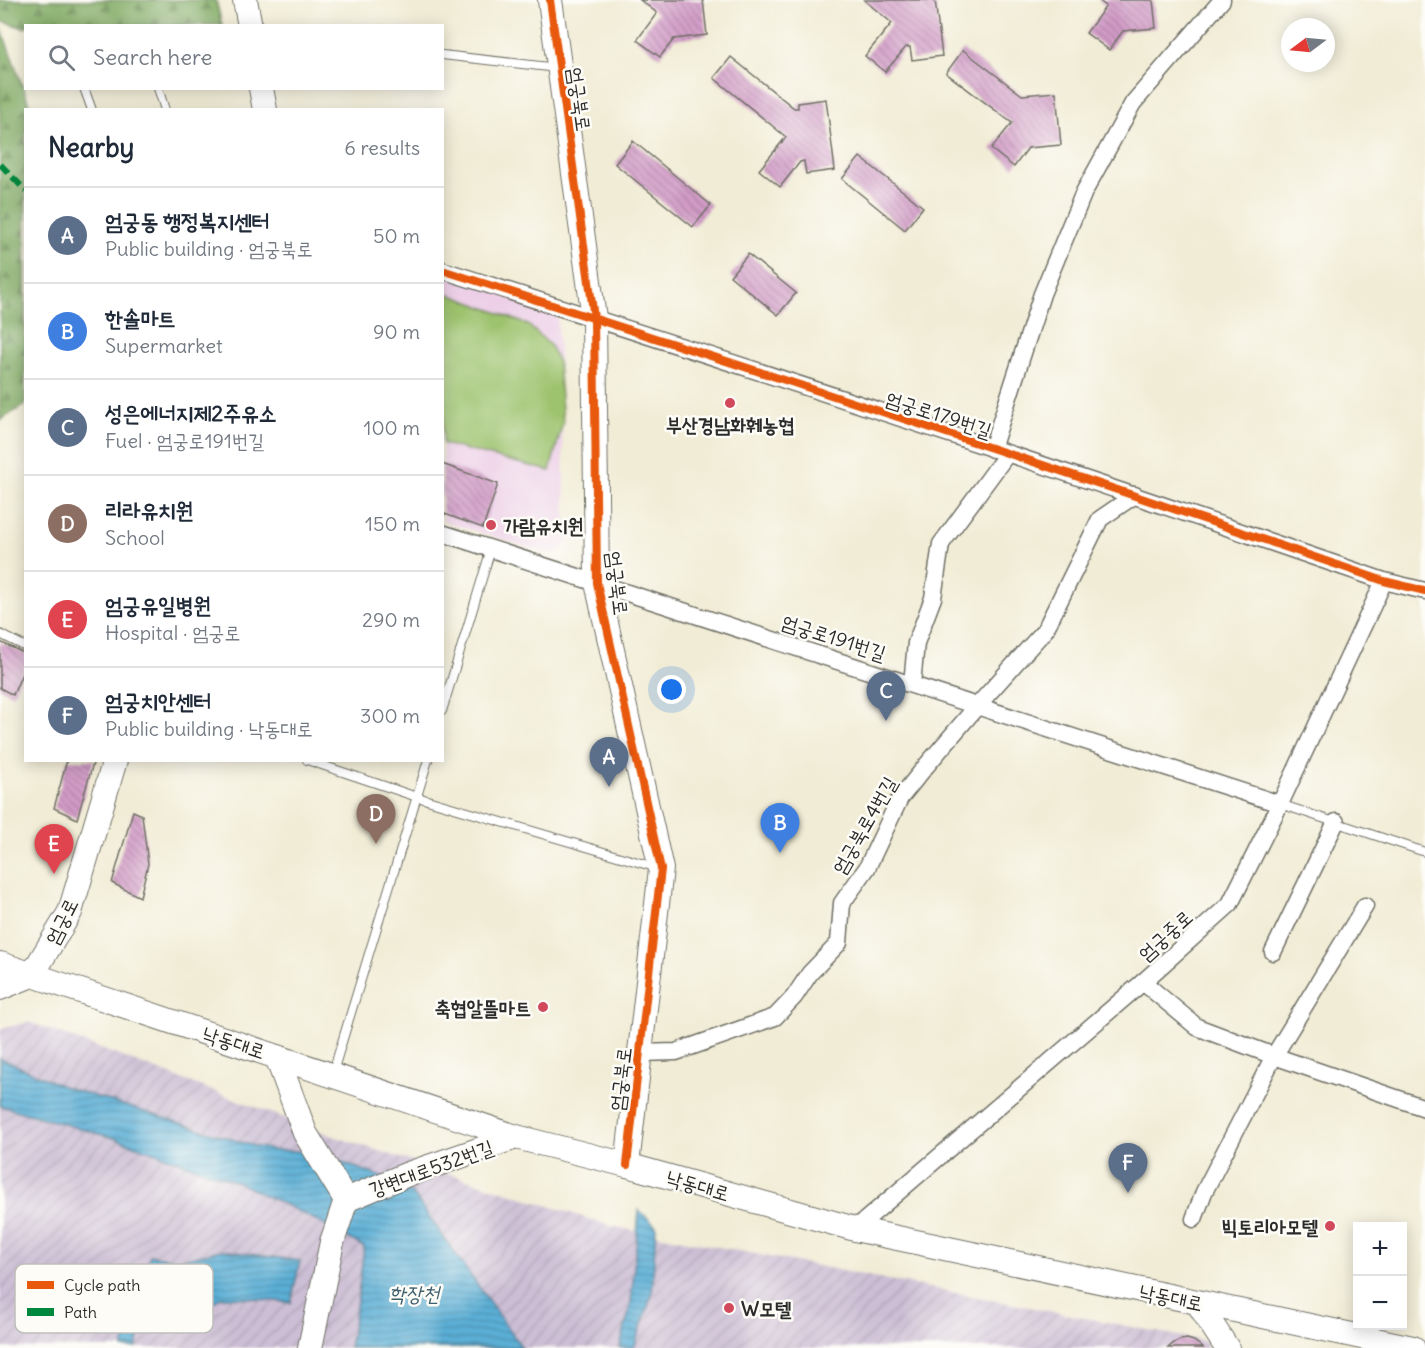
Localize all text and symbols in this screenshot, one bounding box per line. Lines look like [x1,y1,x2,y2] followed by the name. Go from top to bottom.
[1281,18,1335,72] north arrow
[24,24,444,90] search box
[45,41,78,74] icon: search
[93,43,212,71] text: Search here
[563,65,597,133] street label: 엄궁북로
[48,131,134,164] text: Nearby
[344,135,420,160] text: 6 results
[105,207,270,235] text: 엄궁동 행정복지센터
[61,223,74,248] text: A
[373,223,420,248] text: 50 m
[105,236,313,261] text: Public building · 엄궁북로
[105,304,176,332] text: 한솔마트
[61,319,74,344] text: B
[373,319,420,344] text: 90 m
[105,333,223,358] text: Supermarket
[883,385,995,443] street label: 엄궁로179번길
[723,396,737,410] marker: 부산경남화훼농협
[105,399,276,427] text: 성은에너지제2주유소
[666,412,794,437] place label: 부산경남화훼농협
[61,415,74,440] text: C
[363,415,420,440] text: 100 m
[105,428,264,453] text: Fuel · 엄궁로191번길
[105,496,194,524] text: 리라유치원
[60,511,75,536] text: D
[365,511,420,536] text: 150 m
[503,513,583,538] place label: 가람유치원
[484,518,498,532] marker: 가람유치원
[105,525,165,550] text: School
[602,550,634,616] street label: 엄궁북로
[105,591,211,619] text: 엄궁유일병원
[62,607,73,632] text: E
[362,607,420,632] text: 290 m
[779,608,889,666] street label: 엄궁로191번길
[105,620,240,645] text: Hospital · 엄궁로
[866,672,906,721] pin: C
[657,675,686,704] your location
[105,687,211,715] text: 엄궁치안센터
[62,703,73,728] text: F
[360,703,420,728] text: 300 m
[105,716,313,741] text: Public building · 낙동대로
[590,738,628,787] pin: A
[826,772,902,878] street label: 엄궁북로4번길
[356,794,395,844] pin: D
[760,804,800,853] pin: B
[34,824,74,874] pin: E
[39,894,83,948] street label: 엄궁로
[1133,904,1197,966] street label: 엄궁중로
[434,995,531,1020] place label: 축협알뜰마트
[536,1000,550,1014] marker: 축협알뜰마트
[200,1020,268,1064] street label: 낙동대로
[604,1046,636,1112] street label: 엄궁북로
[365,1134,497,1202] street label: 강변대로532번길
[1108,1144,1148,1193] pin: F
[664,1164,732,1206] street label: 낙동대로
[1221,1214,1318,1239] place label: 빅토리아모텔
[1323,1219,1337,1233] marker: 빅토리아모텔
[1353,1222,1407,1330] map controls
[1353,1222,1407,1276] button: +
[15,1264,213,1333] legend
[64,1275,140,1295] text: Cycle path
[1353,1276,1407,1330] button: −
[1137,1278,1205,1316] street label: 낙동대로
[389,1280,441,1307] water label: 학장천
[741,1296,791,1321] place label: W모텔
[722,1301,736,1315] marker: W모텔
[64,1302,97,1322] text: Path

